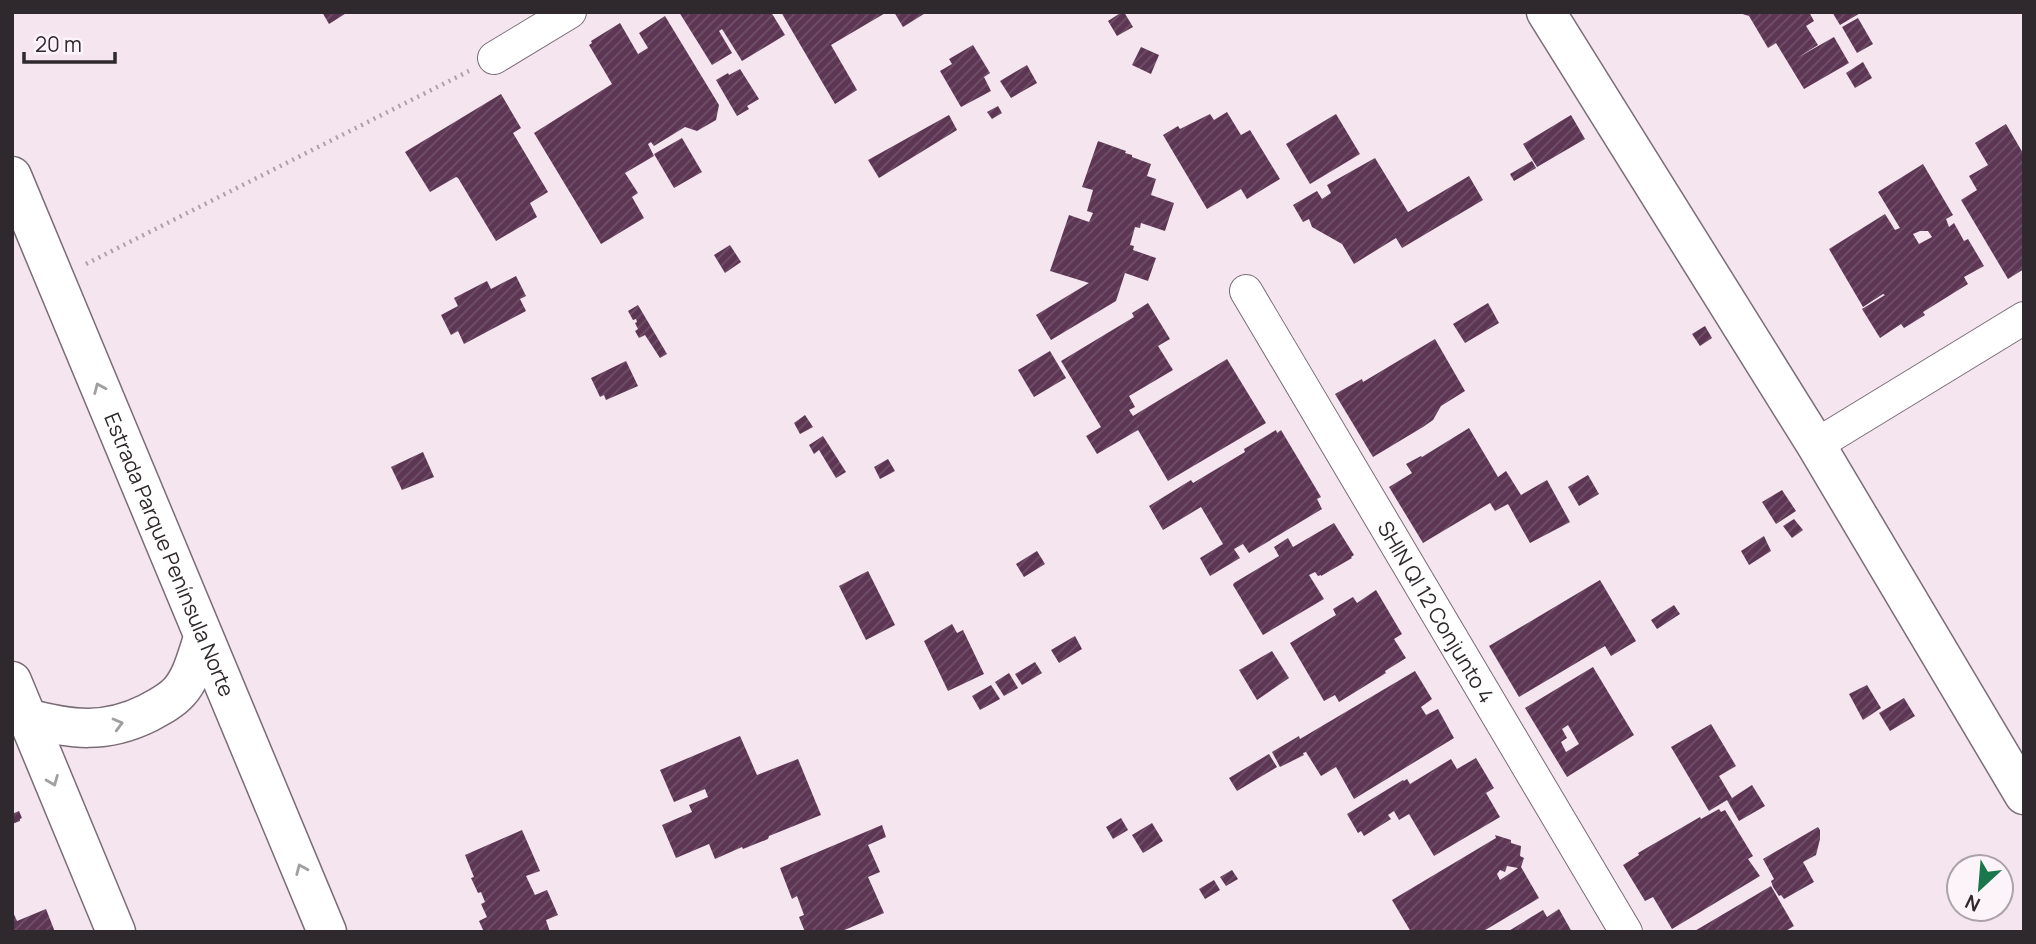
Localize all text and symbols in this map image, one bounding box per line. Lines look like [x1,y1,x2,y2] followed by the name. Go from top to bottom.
[24,21,116,65] scale bar
[35,30,82,58] text: 20 m
[93,383,107,395] one-way arrow
[98,408,241,701] street label: Estrada Parque Península Norte
[1371,516,1501,708] street label: SHIN QI 12 Conjunto 4
[112,717,124,732] one-way arrow
[45,773,59,786] one-way arrow
[1945,853,2015,923] north arrow
[295,864,309,876] one-way arrow
[1961,889,1984,918] text: N

